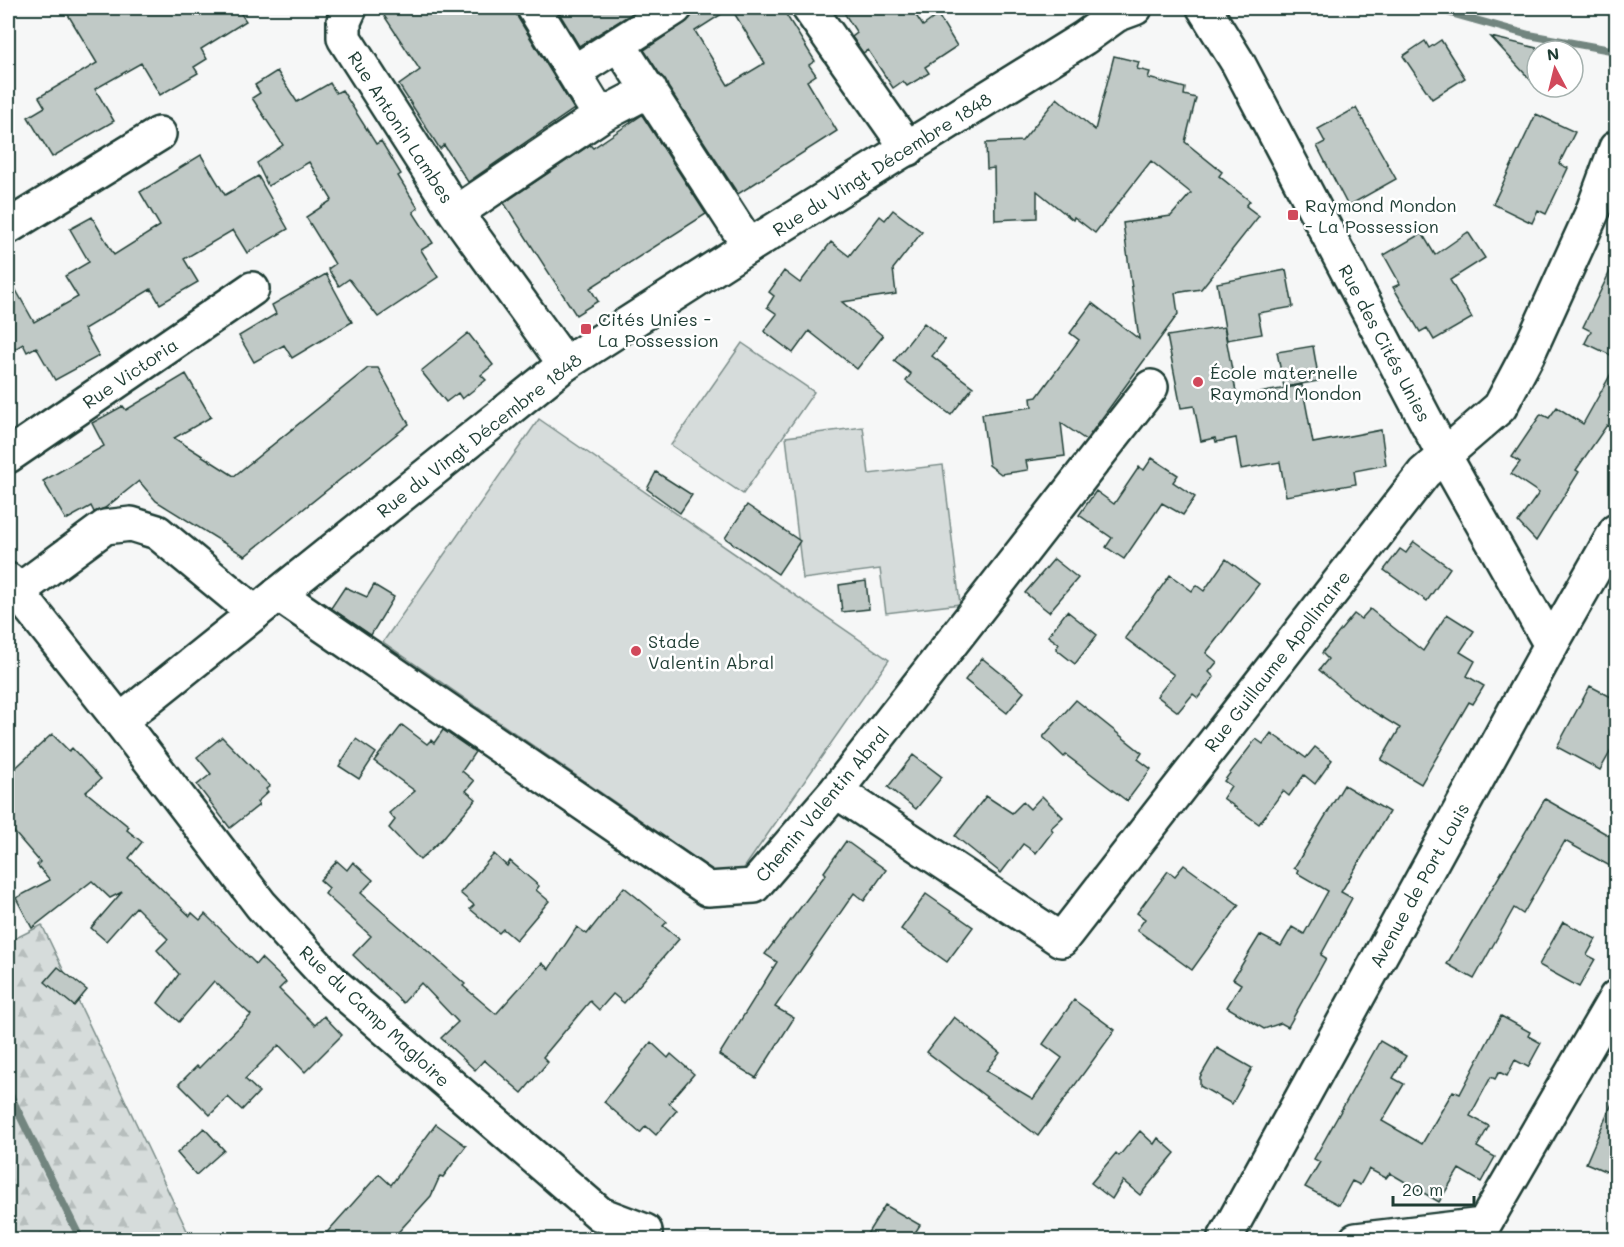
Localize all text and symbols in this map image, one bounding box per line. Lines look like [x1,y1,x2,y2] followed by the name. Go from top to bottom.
[1525,39,1585,99] north arrow
[1546,42,1560,65] text: N
[343,46,459,208] street label: Rue Antonin Lambes
[768,87,996,241] street label: Rue du Vingt Décembre 1848
[1305,193,1456,238] place label: Raymond Mondon - La Possession
[1286,208,1300,222] marker: Raymond Mondon - La Possession
[1333,260,1437,426] street label: Rue des Cités Unies
[598,307,718,352] place label: Cités Unies - La Possession
[579,322,593,336] marker: Cités Unies - La Possession
[78,332,182,414] street label: Rue Victoria
[372,347,586,523] street label: Rue du Vingt Décembre 1848
[1210,360,1361,405] place label: École maternelle Raymond Mondon
[1191,375,1205,389] marker: École maternelle Raymond Mondon
[1199,565,1355,757] street label: Rue Guillaume Apollinaire
[648,629,774,674] place label: Stade Valentin Abral
[629,644,643,658] marker: Stade Valentin Abral
[750,721,894,887] street label: Chemin Valentin Abral
[1364,798,1474,972] street label: Avenue de Port Louis
[295,940,455,1092] street label: Rue du Camp Magloire
[1393,1169,1474,1207] scale bar
[1402,1177,1443,1201] text: 20 m

